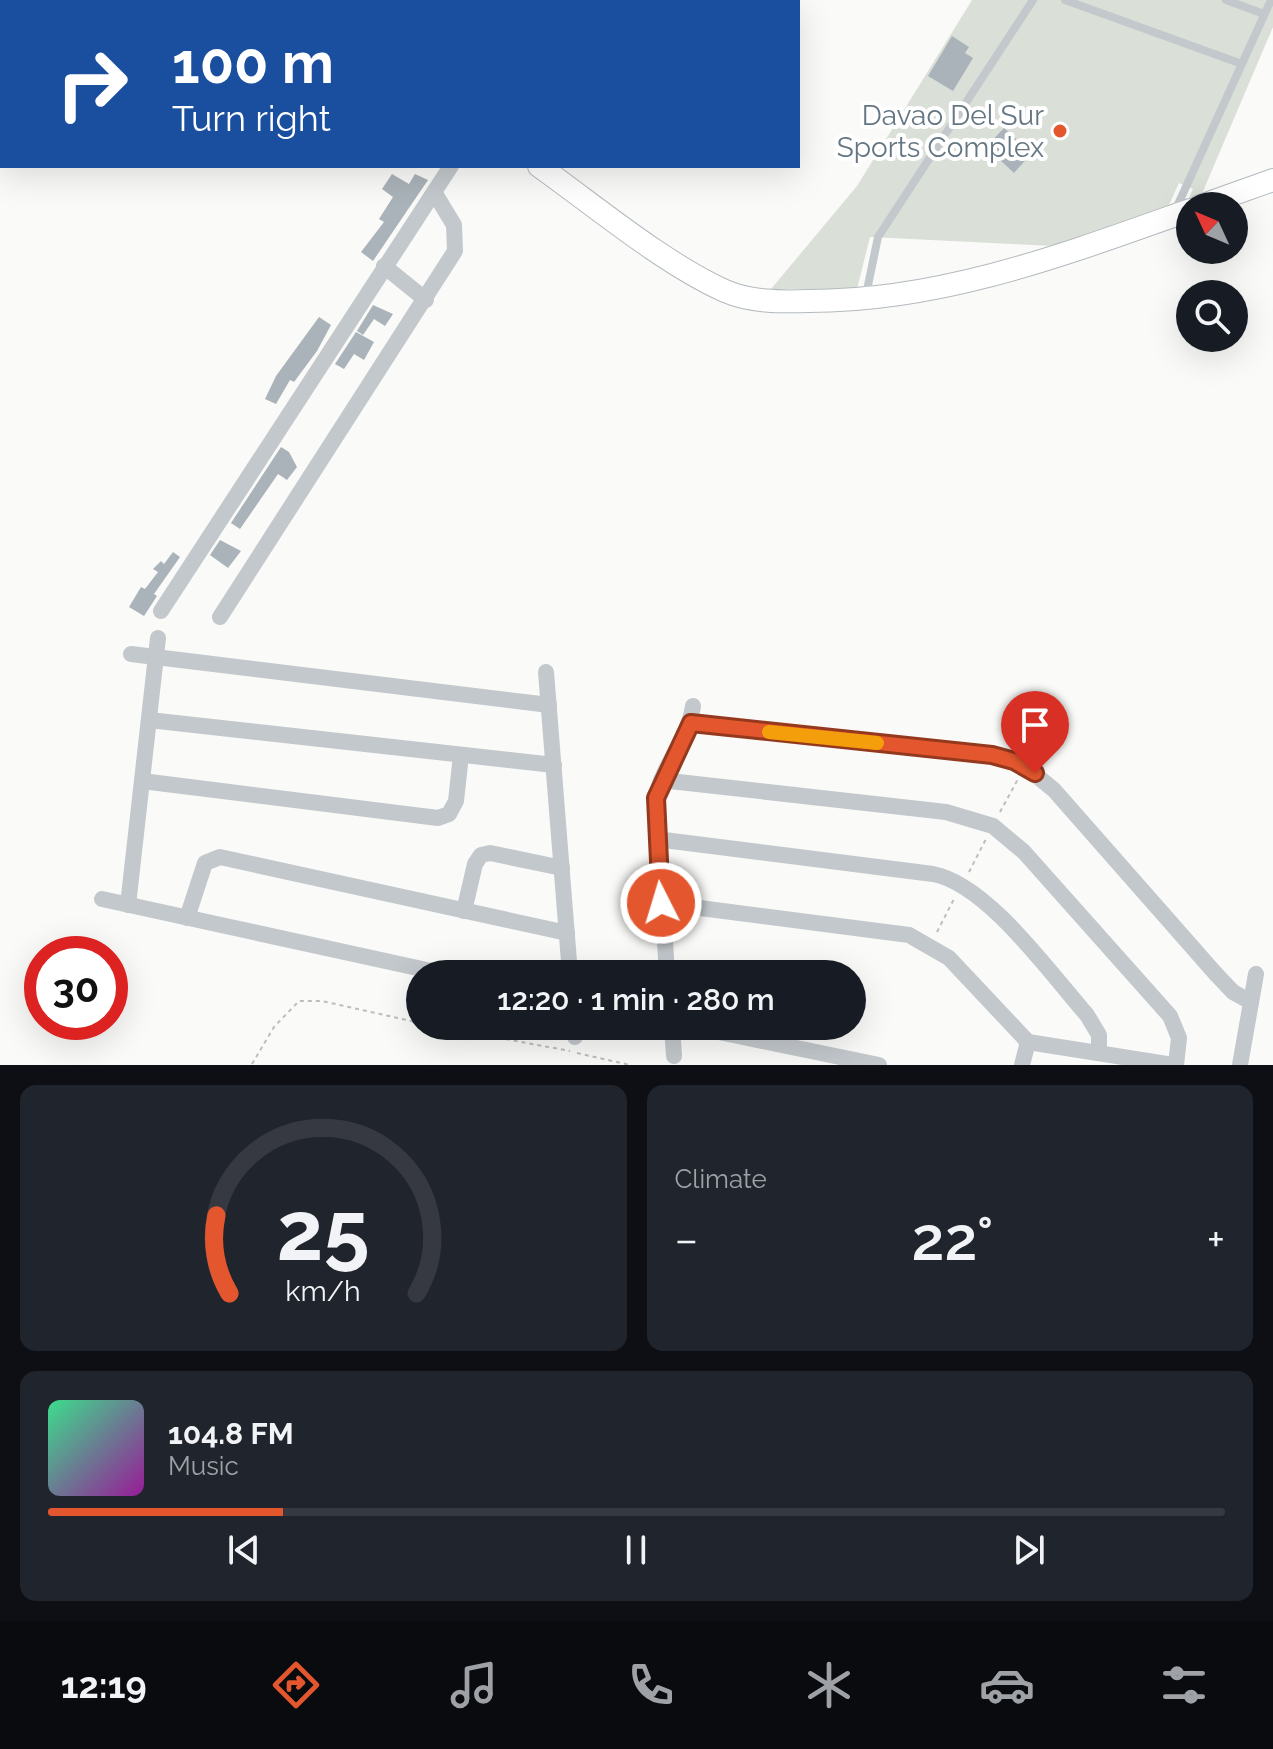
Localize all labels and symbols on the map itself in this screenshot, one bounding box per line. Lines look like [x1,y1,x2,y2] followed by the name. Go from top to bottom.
[837,99,1044,164] place label: Davao Del Sur Sports Complex
[1051,122,1069,140] marker: Davao Del Sur Sports Complex
[1176,192,1248,264] north arrow
[1001,691,1069,773] pin
[619,861,703,945] position arrow
[24,936,128,1040] speed limit sign: 30

